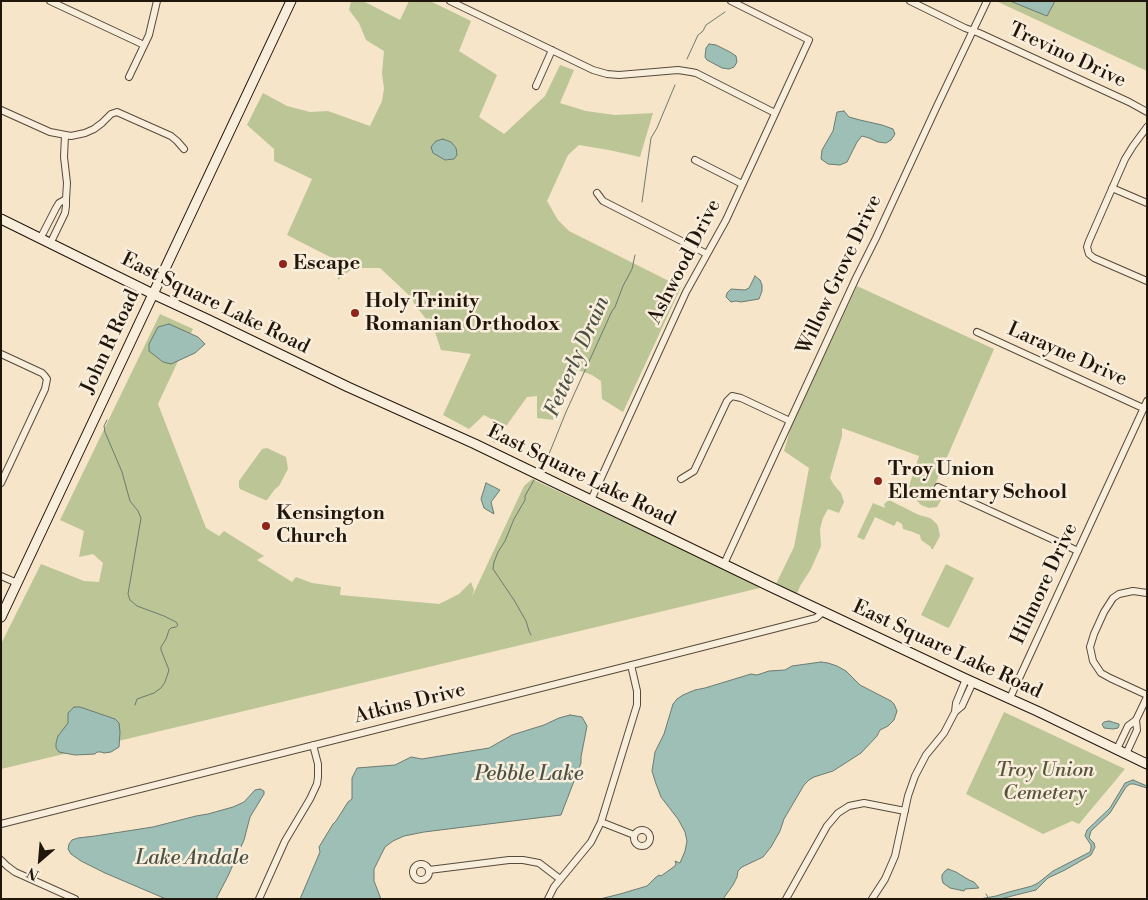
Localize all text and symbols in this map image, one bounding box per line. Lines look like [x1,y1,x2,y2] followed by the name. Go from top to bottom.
[1005,18,1129,94] street label: Trevino Drive
[792,191,888,359] street label: Willow Grove Drive
[643,196,727,328] street label: Ashwood Drive
[117,248,313,360] street label: East Square Lake Road
[293,252,360,276] place label: Escape
[277,258,289,270] marker: Escape
[76,286,146,398] street label: John R Road
[365,290,560,337] place label: Holy Trinity Romanian Orthodox
[540,293,616,421] water label: Fetterly Drain
[349,307,361,319] marker: Holy Trinity Romanian Orthodox
[1003,318,1131,392] street label: Larayne Drive
[483,420,679,532] street label: East Square Lake Road
[888,458,1067,505] place label: Troy Union Elementary School
[872,475,884,487] marker: Troy Union Elementary School
[276,502,385,549] place label: Kensington Church
[260,520,272,532] marker: Kensington Church
[1006,520,1084,648] street label: Hilmore Drive
[848,596,1046,704] street label: East Square Lake Road
[352,679,468,729] street label: Atkins Drive
[996,759,1094,806] park label: Troy Union Cemetery
[474,762,584,788] water label: Pebble Lake
[15,835,65,885] north arrow
[135,846,249,872] water label: Lake Andale
[24,863,42,884] text: N

